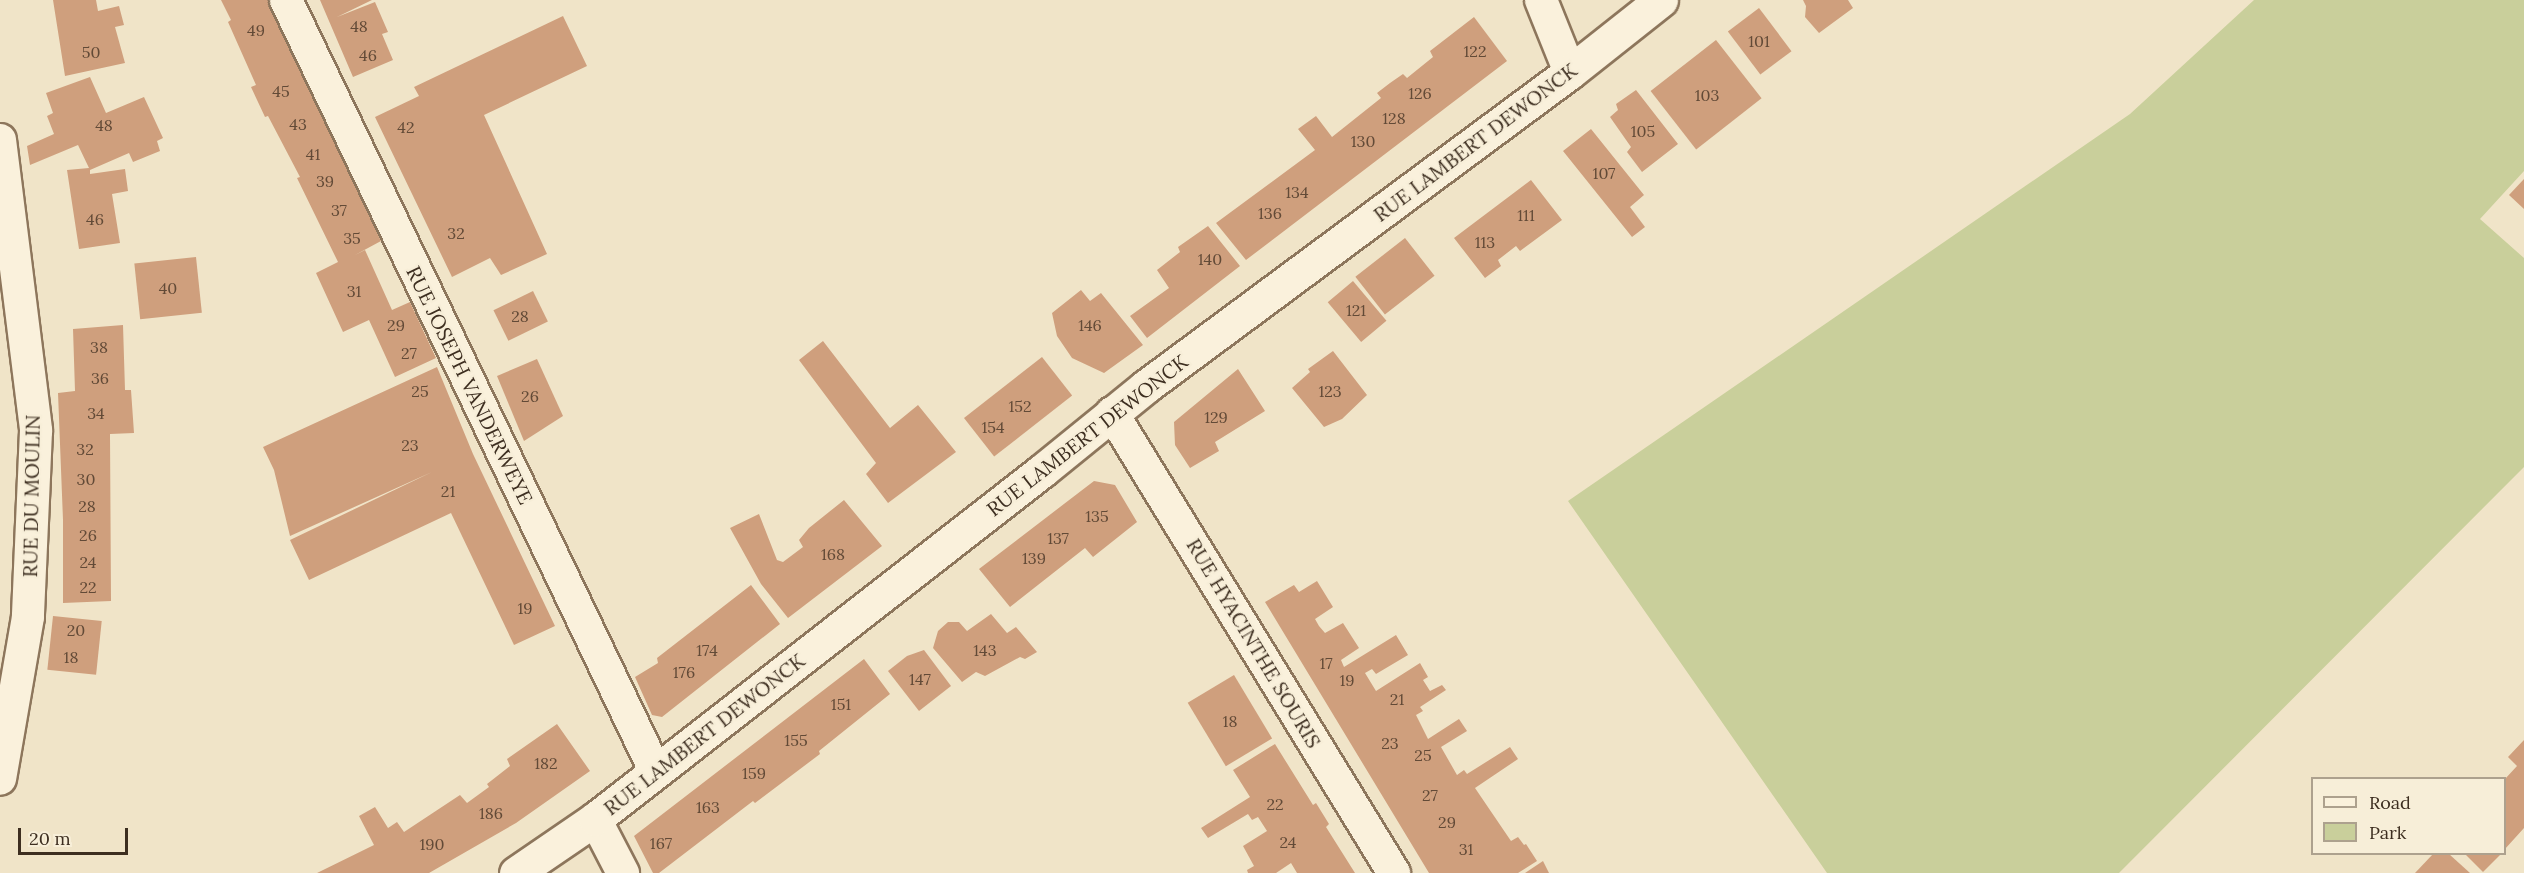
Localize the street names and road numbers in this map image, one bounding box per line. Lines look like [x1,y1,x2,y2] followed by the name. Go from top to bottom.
[1369,58,1581,226] street label: RUE LAMBERT DEWONCK
[402,262,538,508] street label: RUE JOSEPH VANDERWEYE
[982,349,1192,521] street label: RUE LAMBERT DEWONCK
[18,414,44,578] street label: RUE DU MOULIN
[1182,534,1326,752] street label: RUE HYACINTHE SOURIS
[599,648,809,820] street label: RUE LAMBERT DEWONCK

